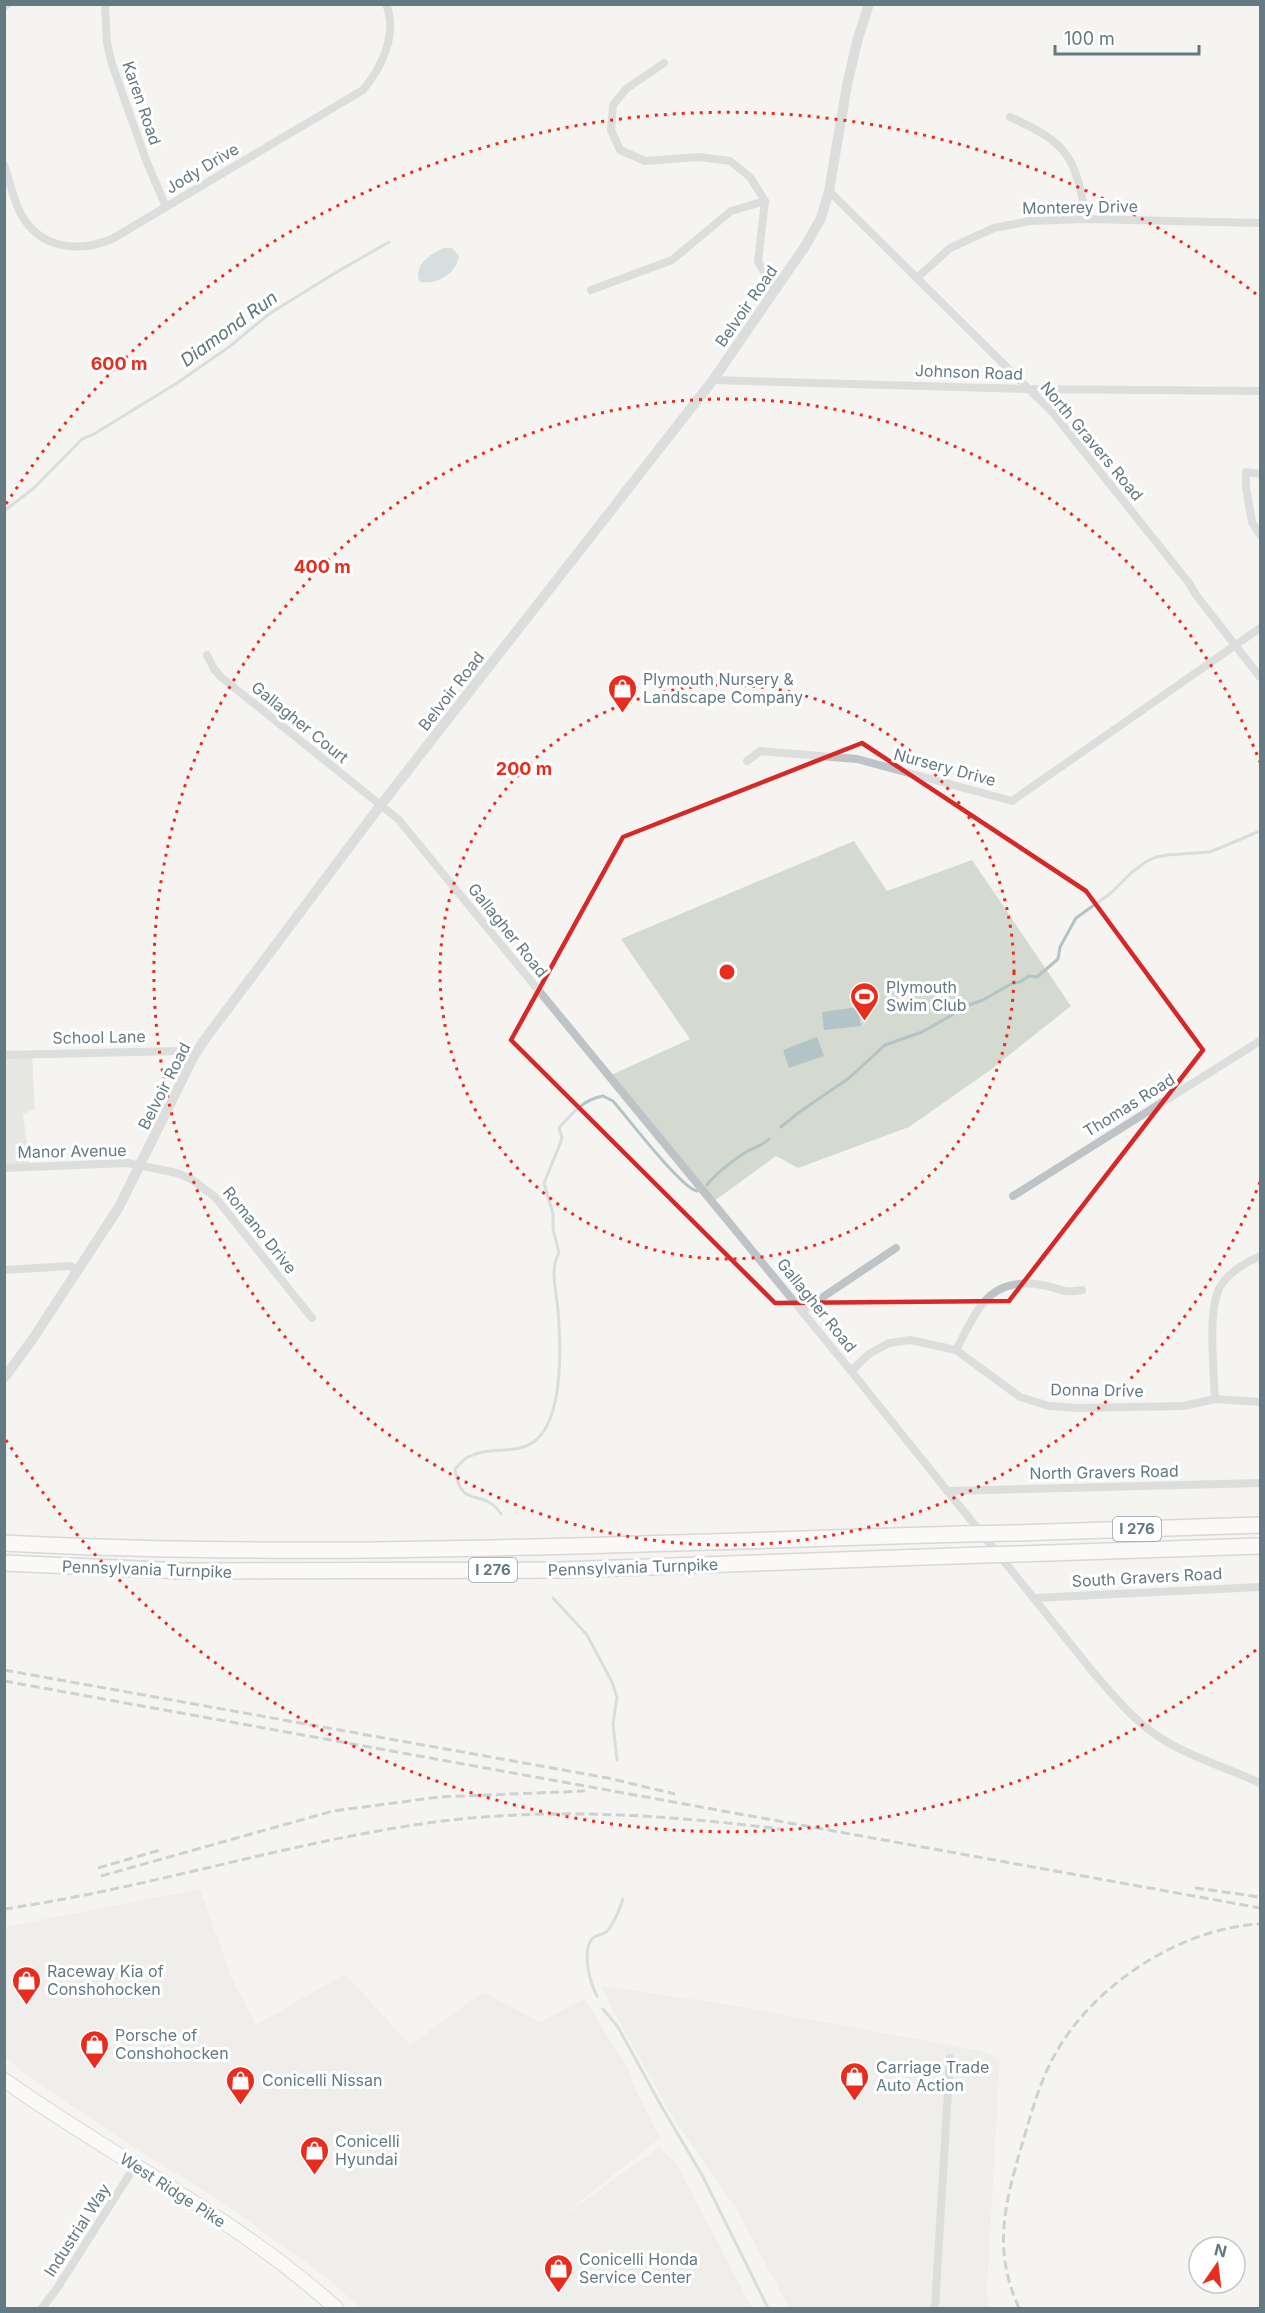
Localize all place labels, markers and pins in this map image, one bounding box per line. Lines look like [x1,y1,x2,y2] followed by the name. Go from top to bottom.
[643,669,803,707] place label: Plymouth Nursery & Landscape Company
[606,672,638,714] shop icon: Plymouth Nursery & Landscape Company
[717,962,737,982] centre of rings
[886,977,967,1015] place label: Plymouth Swim Club
[849,980,881,1022] sports icon: Plymouth Swim Club
[47,1961,164,1999] place label: Raceway Kia of Conshohocken
[10,1964,42,2006] shop icon: Raceway Kia of Conshohocken
[115,2025,229,2063] place label: Porsche of Conshohocken
[78,2028,110,2070] shop icon: Porsche of Conshohocken
[876,2057,989,2095] place label: Carriage Trade Auto Action
[839,2060,871,2102] shop icon: Carriage Trade Auto Action
[225,2064,257,2106] shop icon: Conicelli Nissan
[262,2070,382,2090] place label: Conicelli Nissan
[335,2131,400,2169] place label: Conicelli Hyundai
[298,2134,330,2176] shop icon: Conicelli Hyundai
[579,2249,698,2287] place label: Conicelli Honda Service Center
[542,2252,574,2294] shop icon: Conicelli Honda Service Center

